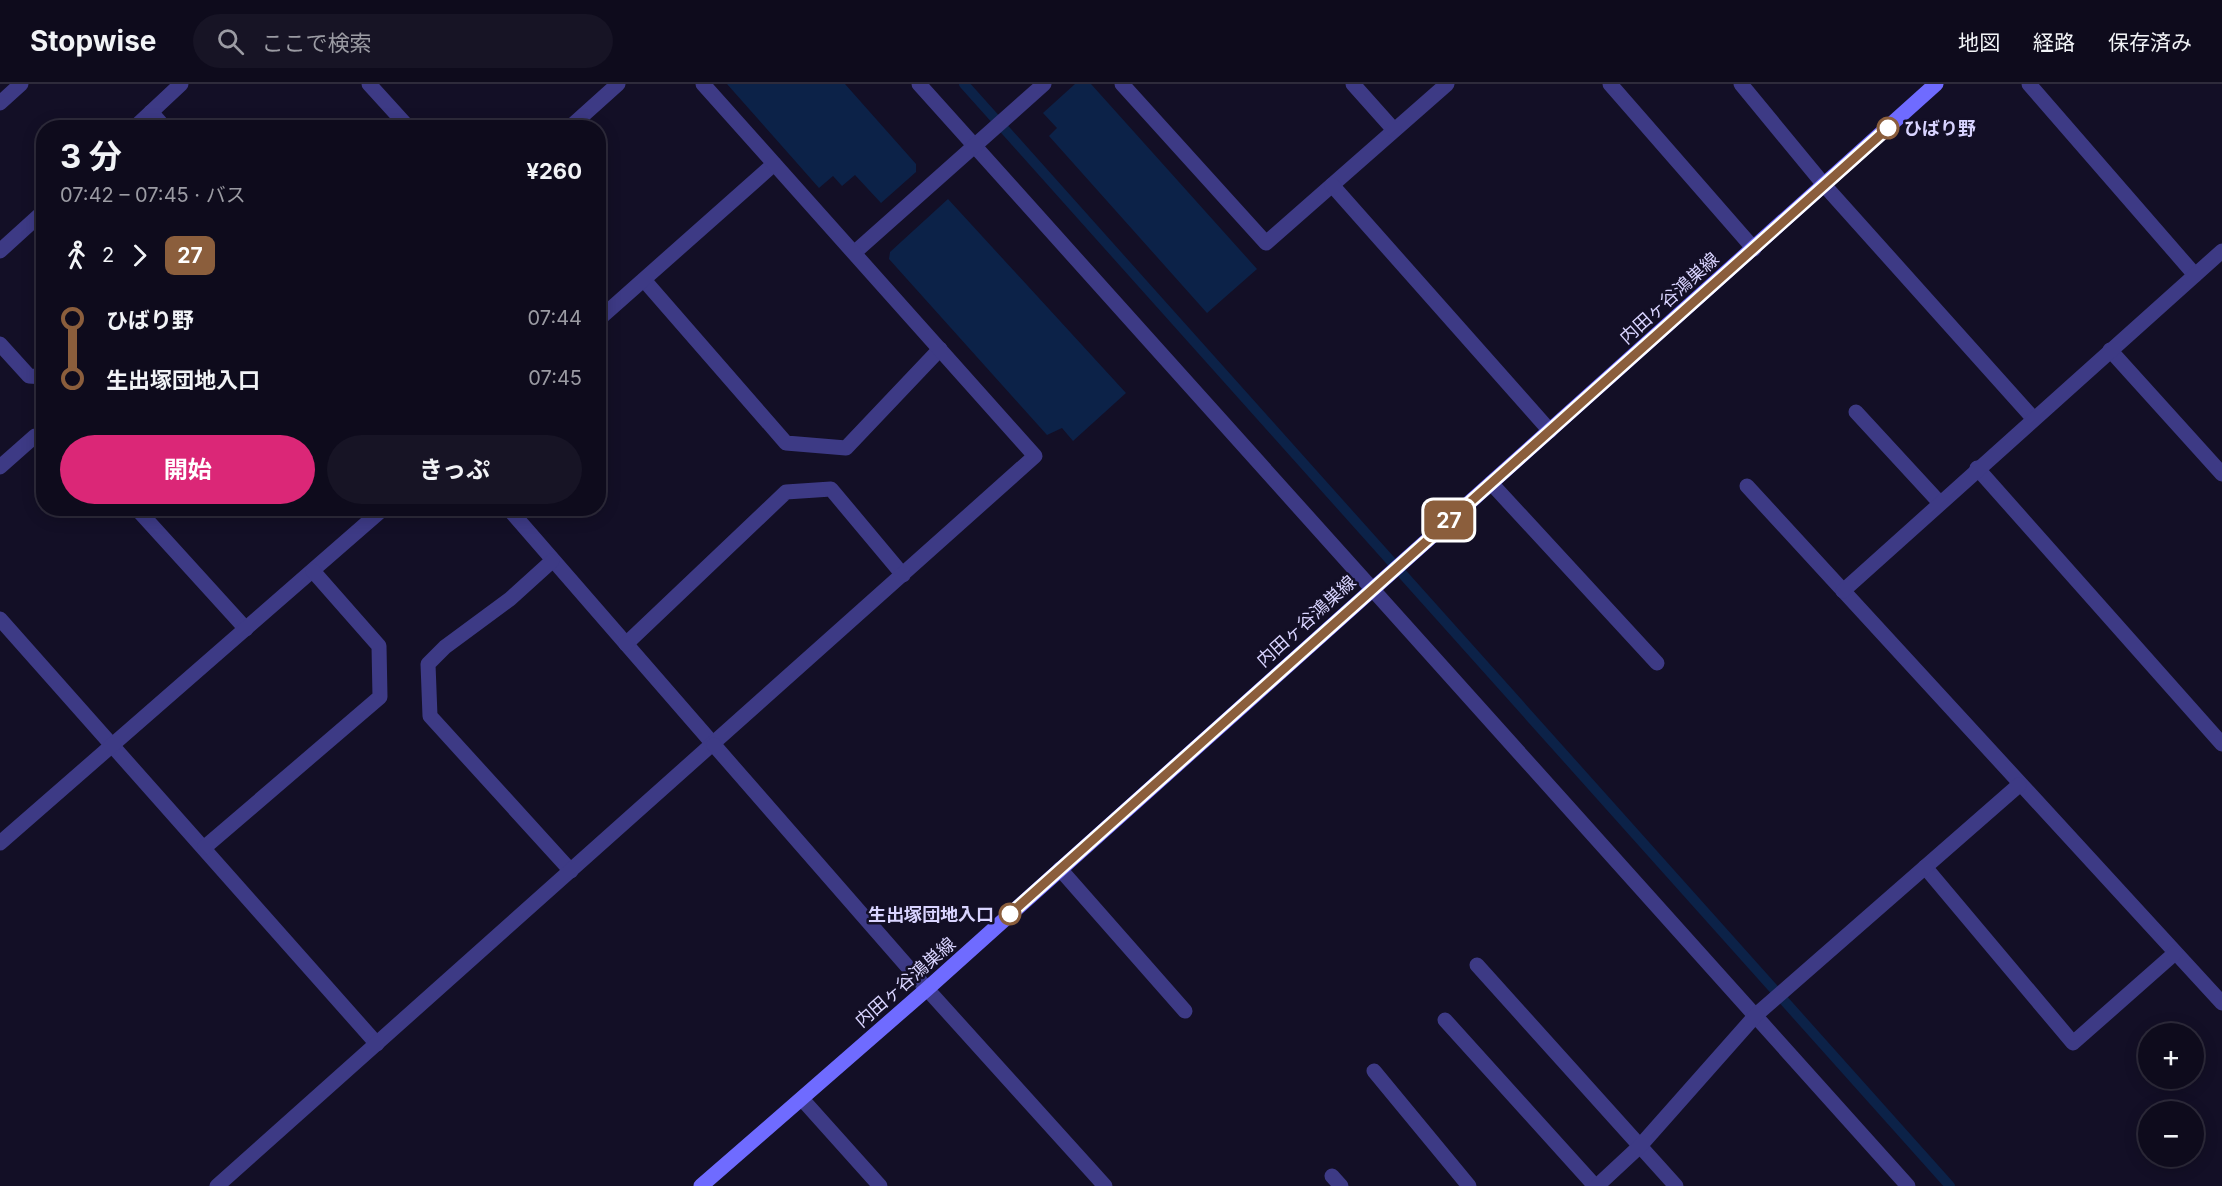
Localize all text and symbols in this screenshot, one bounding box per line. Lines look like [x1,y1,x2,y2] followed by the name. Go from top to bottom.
[193,14,613,68] search box
[30,24,157,58] text: Stopwise
[214,25,247,58] icon: search
[262,30,372,56] text: ここで検索
[1958,30,2000,55] text: 地図
[2033,30,2075,55] text: 経路
[2108,30,2192,55] text: 保存済み
[1877,117,1899,139] marker: ひばり野
[1904,118,1976,139] place label: ひばり野
[60,136,122,176] text: 3 分
[526,158,582,184] text: ¥260
[60,183,246,207] text: 07:42 – 07:45 · バス
[60,239,93,272] icon: walk
[123,239,156,272] icon: forward
[102,243,114,267] text: 2
[177,243,203,268] text: 27
[1615,248,1723,348] street label: 内田ヶ谷鴻巣線
[528,306,582,330] text: 07:44
[106,307,194,333] text: ひばり野
[528,366,582,390] text: 07:45
[106,367,260,393] text: 生出塚団地入口
[60,435,315,504] button: 開始
[327,435,582,504] button: きっぷ
[1422,500,1476,540] line badge: 27
[1436,508,1462,533] text: 27
[1252,571,1360,671] street label: 内田ヶ谷鴻巣線
[999,903,1021,925] marker: 生出塚団地入口
[868,904,994,925] place label: 生出塚団地入口
[851,933,959,1031] street label: 内田ヶ谷鴻巣線
[2138,1023,2204,1167] map controls
[2138,1023,2204,1089] button: +
[2138,1101,2204,1167] button: −

